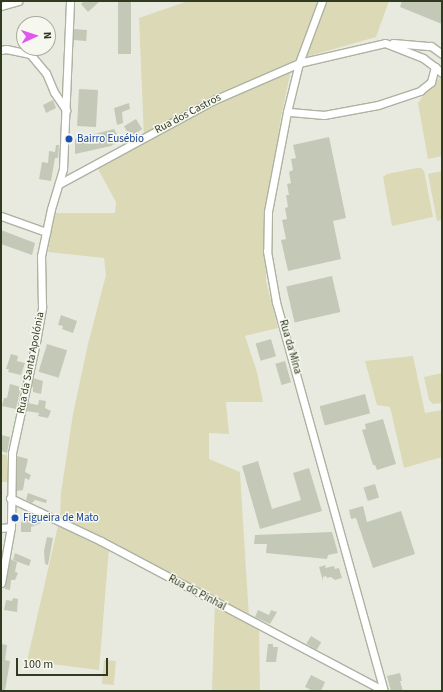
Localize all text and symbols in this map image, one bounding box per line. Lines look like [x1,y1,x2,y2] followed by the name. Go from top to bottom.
[16,16,56,56] north arrow
[40,31,55,39] text: N
[153,91,223,137] street label: Rua dos Castros
[77,132,144,146] place label: Bairro Eusébio
[64,134,74,144] marker: Bairro Eusébio
[15,311,47,415] street label: Rua da Santa Apolónia
[276,318,304,376] street label: Rua da Mina
[23,511,99,525] place label: Figueira de Mato
[10,513,20,523] marker: Figueira de Mato
[166,572,228,614] street label: Rua do Pinhal
[18,650,110,676] scale bar
[23,656,53,673] text: 100 m

